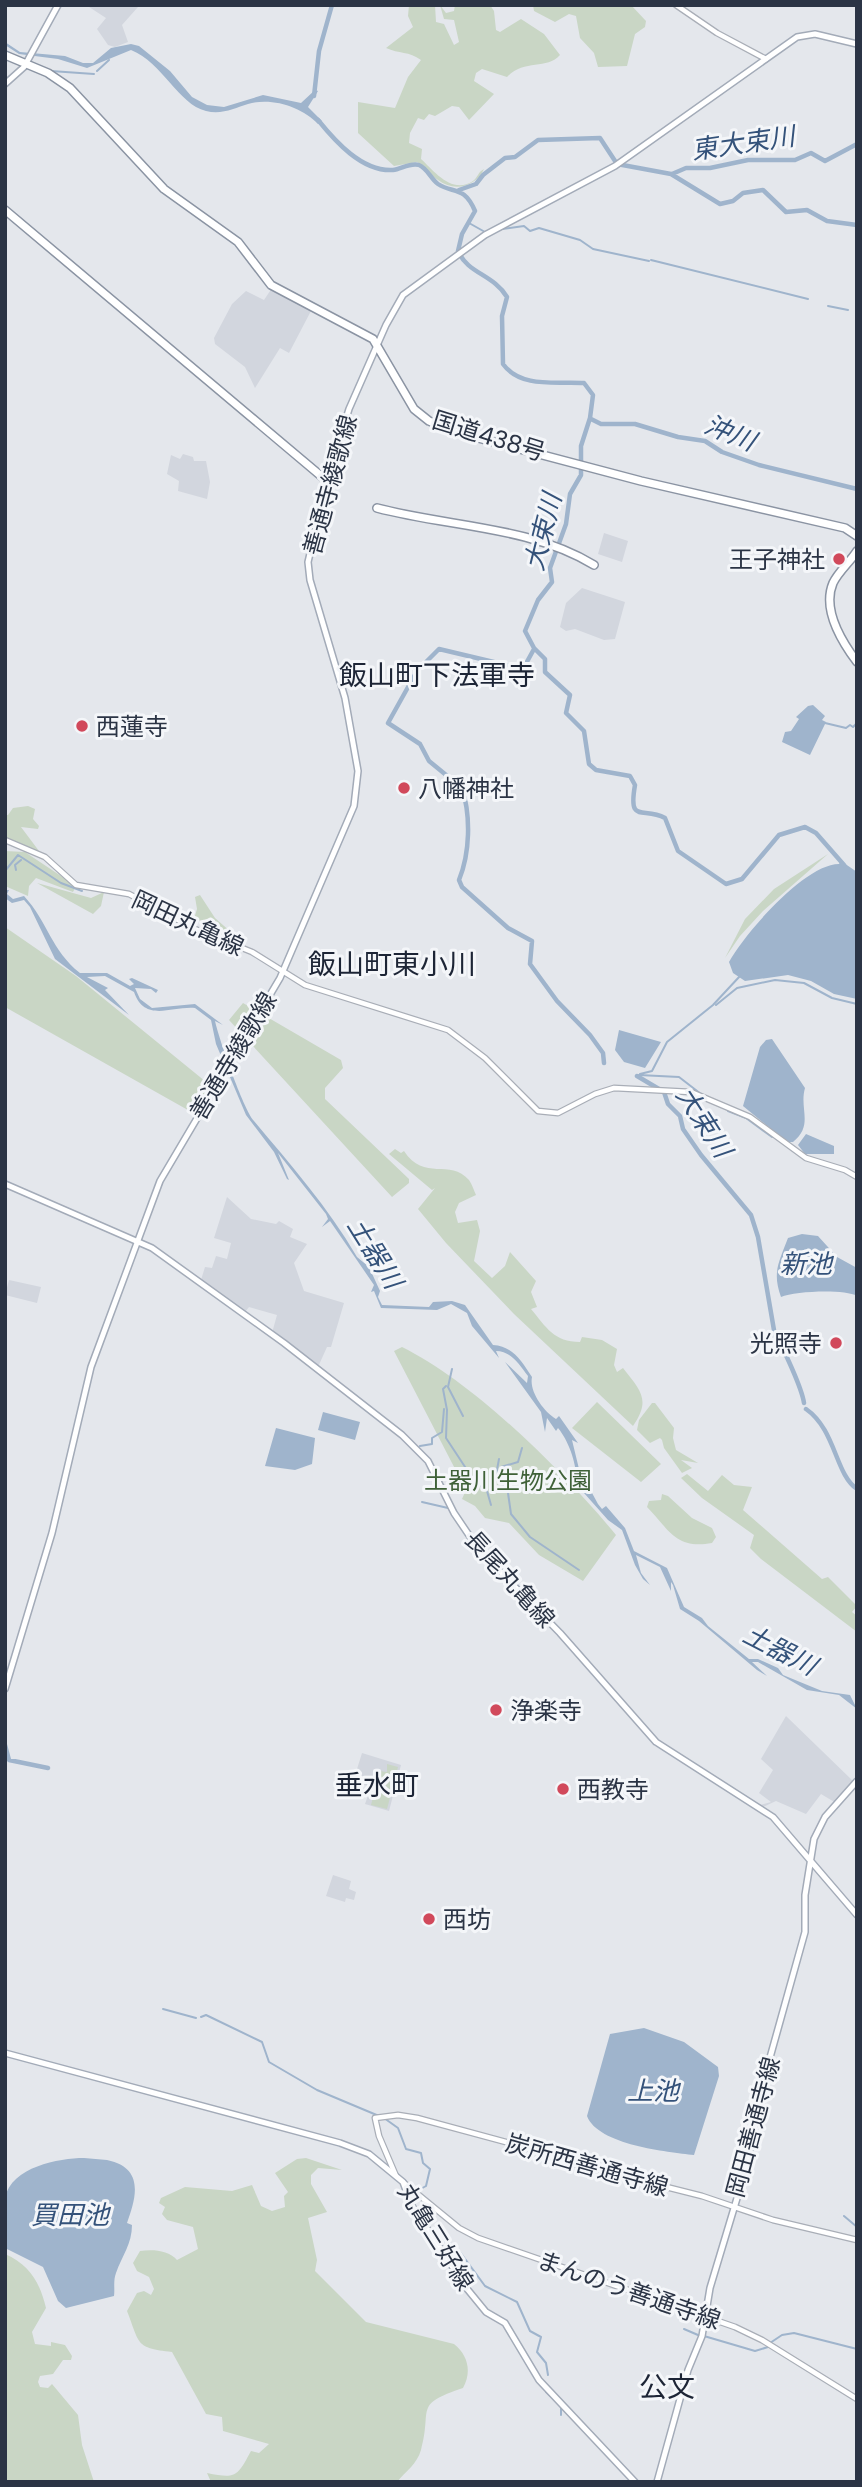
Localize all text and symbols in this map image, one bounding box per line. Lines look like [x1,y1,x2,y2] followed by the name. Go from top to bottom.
[689,118,800,168] water label: 東大束川
[429,403,549,469] street label: 国道438号
[699,407,764,461] water label: 沖川
[295,411,365,559] street label: 善通寺綾歌線
[516,487,571,574] water label: 大束川
[729,543,825,576] place label: 王子神社
[831,551,847,567] marker: 王子神社
[339,656,535,695] district label: 飯山町下法軍寺
[96,710,168,743] place label: 西蓮寺
[74,718,90,734] marker: 西蓮寺
[418,772,514,805] place label: 八幡神社
[396,780,412,796] marker: 八幡神社
[127,883,249,963] street label: 岡田丸亀線
[308,945,476,984] district label: 飯山町東小川
[182,986,284,1126] street label: 善通寺綾歌線
[668,1079,742,1167] water label: 大束川
[339,1210,413,1298] water label: 土器川
[780,1246,835,1282] water label: 新池
[750,1327,822,1360] place label: 光照寺
[828,1335,844,1351] marker: 光照寺
[424,1464,592,1497] park label: 土器川生物公園
[458,1523,562,1635] street label: 長尾丸亀線
[737,1616,826,1685] water label: 土器川
[510,1694,582,1727] place label: 浄楽寺
[488,1702,504,1718] marker: 浄楽寺
[335,1766,419,1805] district label: 垂水町
[577,1773,649,1806] place label: 西教寺
[555,1781,571,1797] marker: 西教寺
[443,1903,491,1936] place label: 西坊
[421,1911,437,1927] marker: 西坊
[718,2053,788,2201] street label: 岡田善通寺線
[627,2073,682,2109] water label: 上池
[502,2126,672,2204] street label: 炭所西善通寺線
[390,2177,482,2297] street label: 丸亀三好線
[31,2197,112,2233] water label: 買田池
[533,2243,725,2337] street label: まんのう善通寺線
[639,2368,695,2407] district label: 公文

